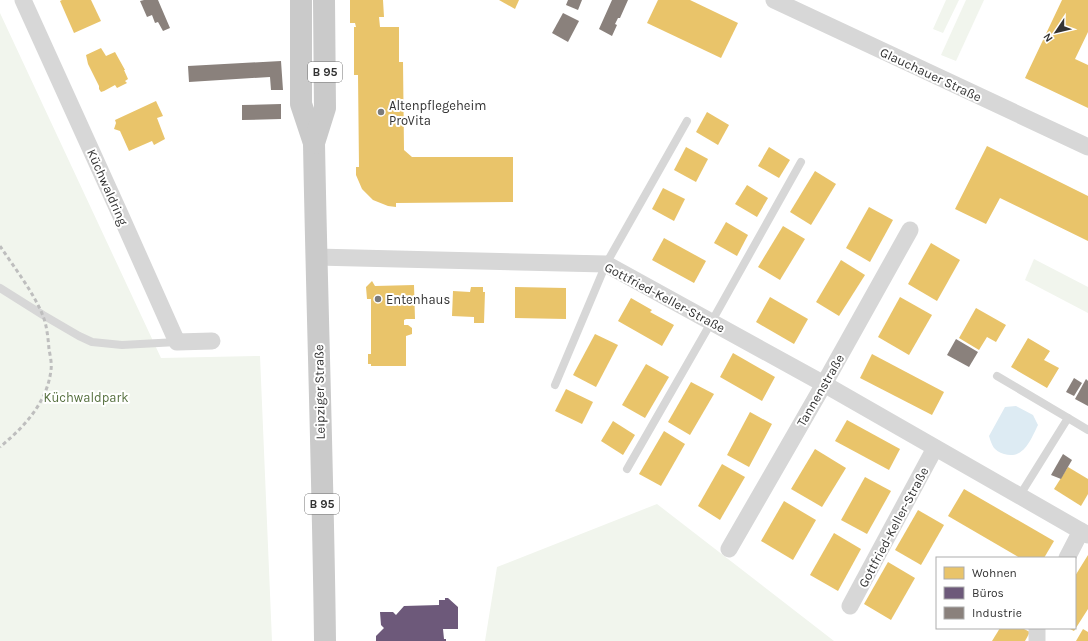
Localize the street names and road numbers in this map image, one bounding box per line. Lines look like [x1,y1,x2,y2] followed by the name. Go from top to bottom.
[878,44,984,105] street label: Glauchauer Straße
[308,62,342,82] road number: B 95
[84,147,131,228] street label: Küchwaldring
[602,259,728,336] street label: Gottfried-Keller-Straße
[311,344,328,440] street label: Leipziger Straße
[794,351,847,429] street label: Tannenstraße
[855,464,932,590] street label: Gottfried-Keller-Straße
[305,494,339,514] road number: B 95

